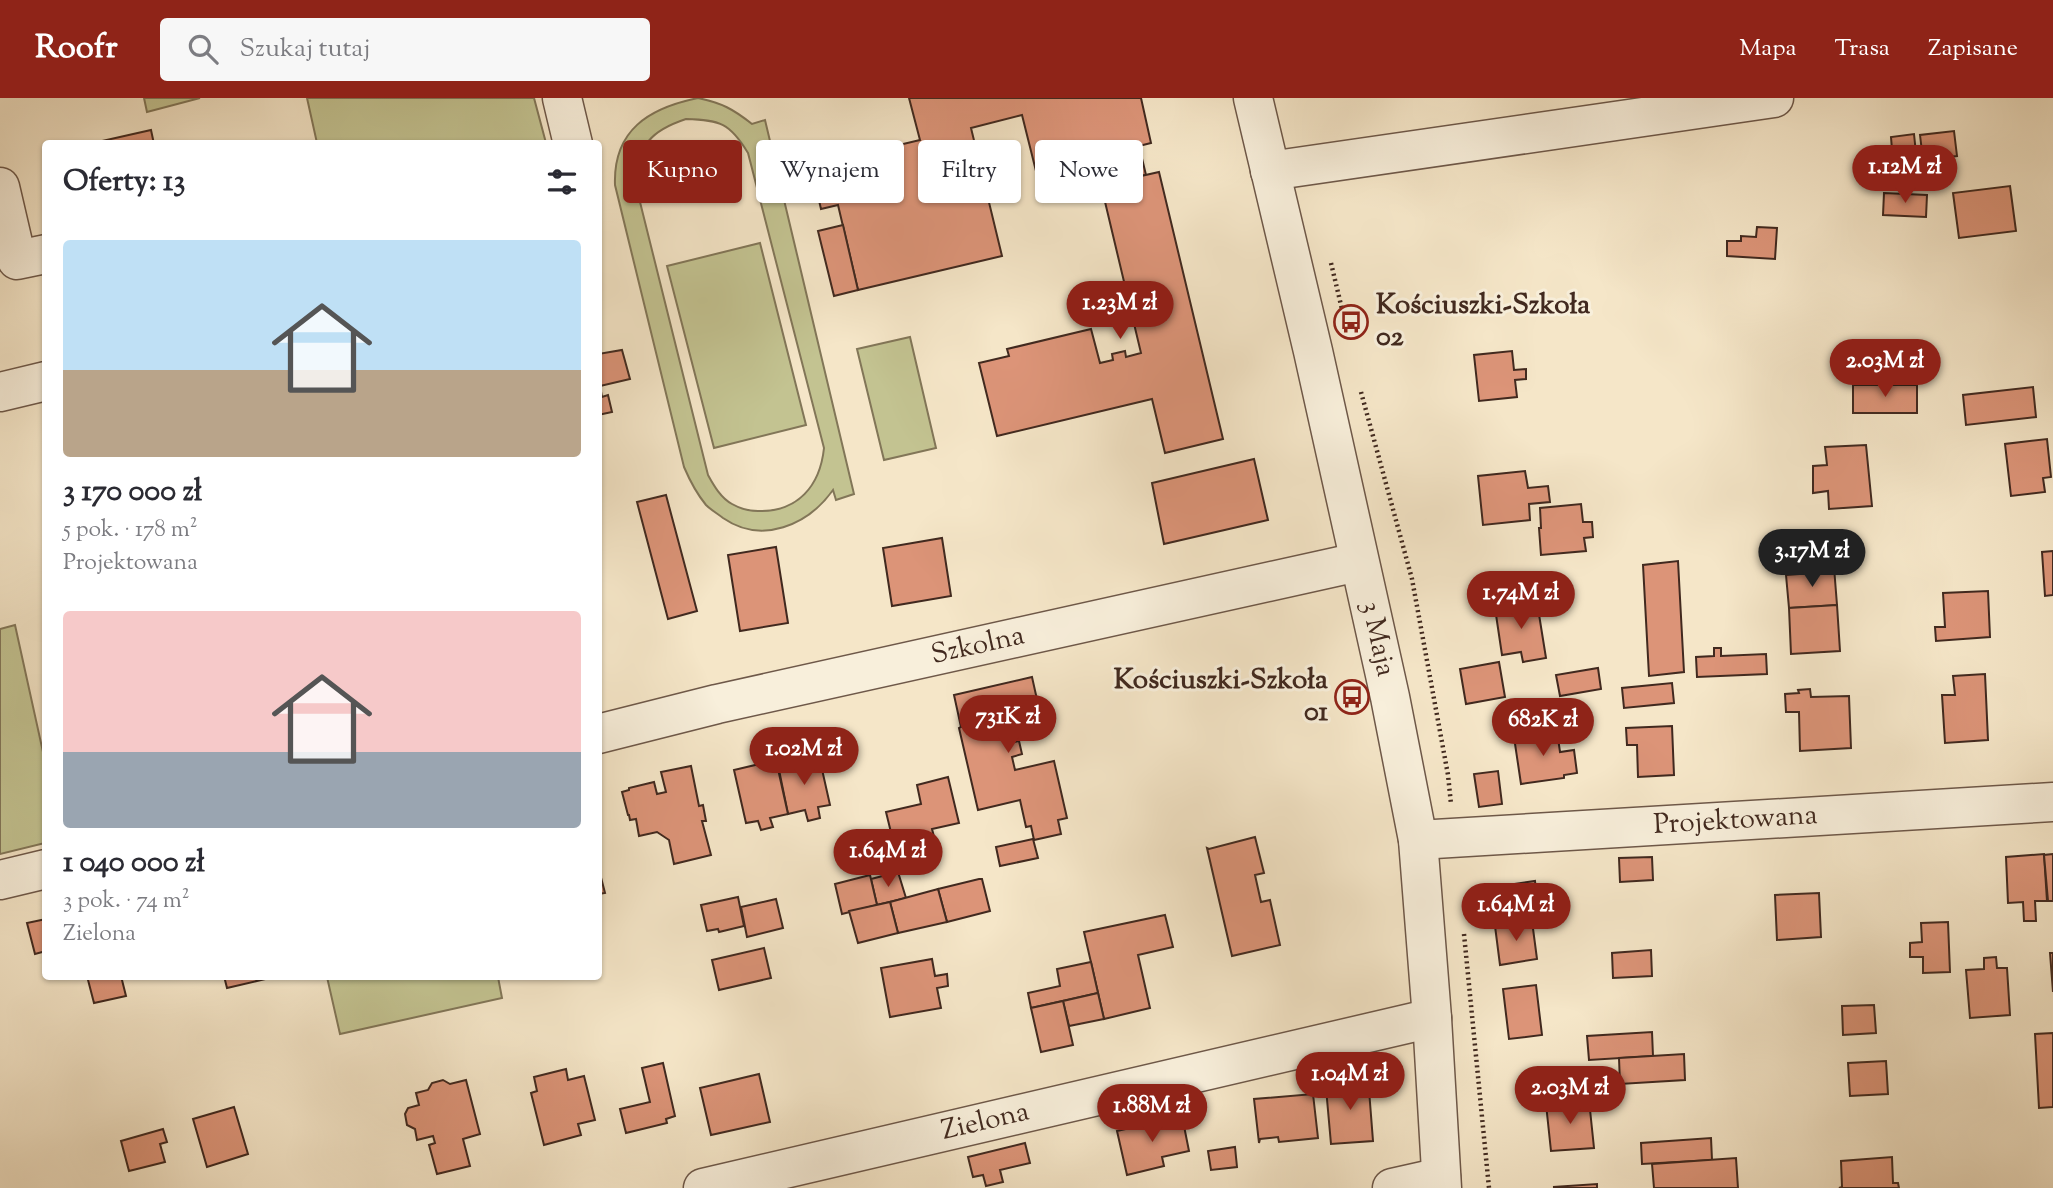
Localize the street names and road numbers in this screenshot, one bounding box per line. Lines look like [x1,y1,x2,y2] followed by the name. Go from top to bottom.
[1349,597,1405,681] street label: 3 Maja
[927,616,1028,676] street label: Szkolna
[1652,796,1819,846] street label: Projektowana
[938,1093,1033,1152] street label: Zielona

